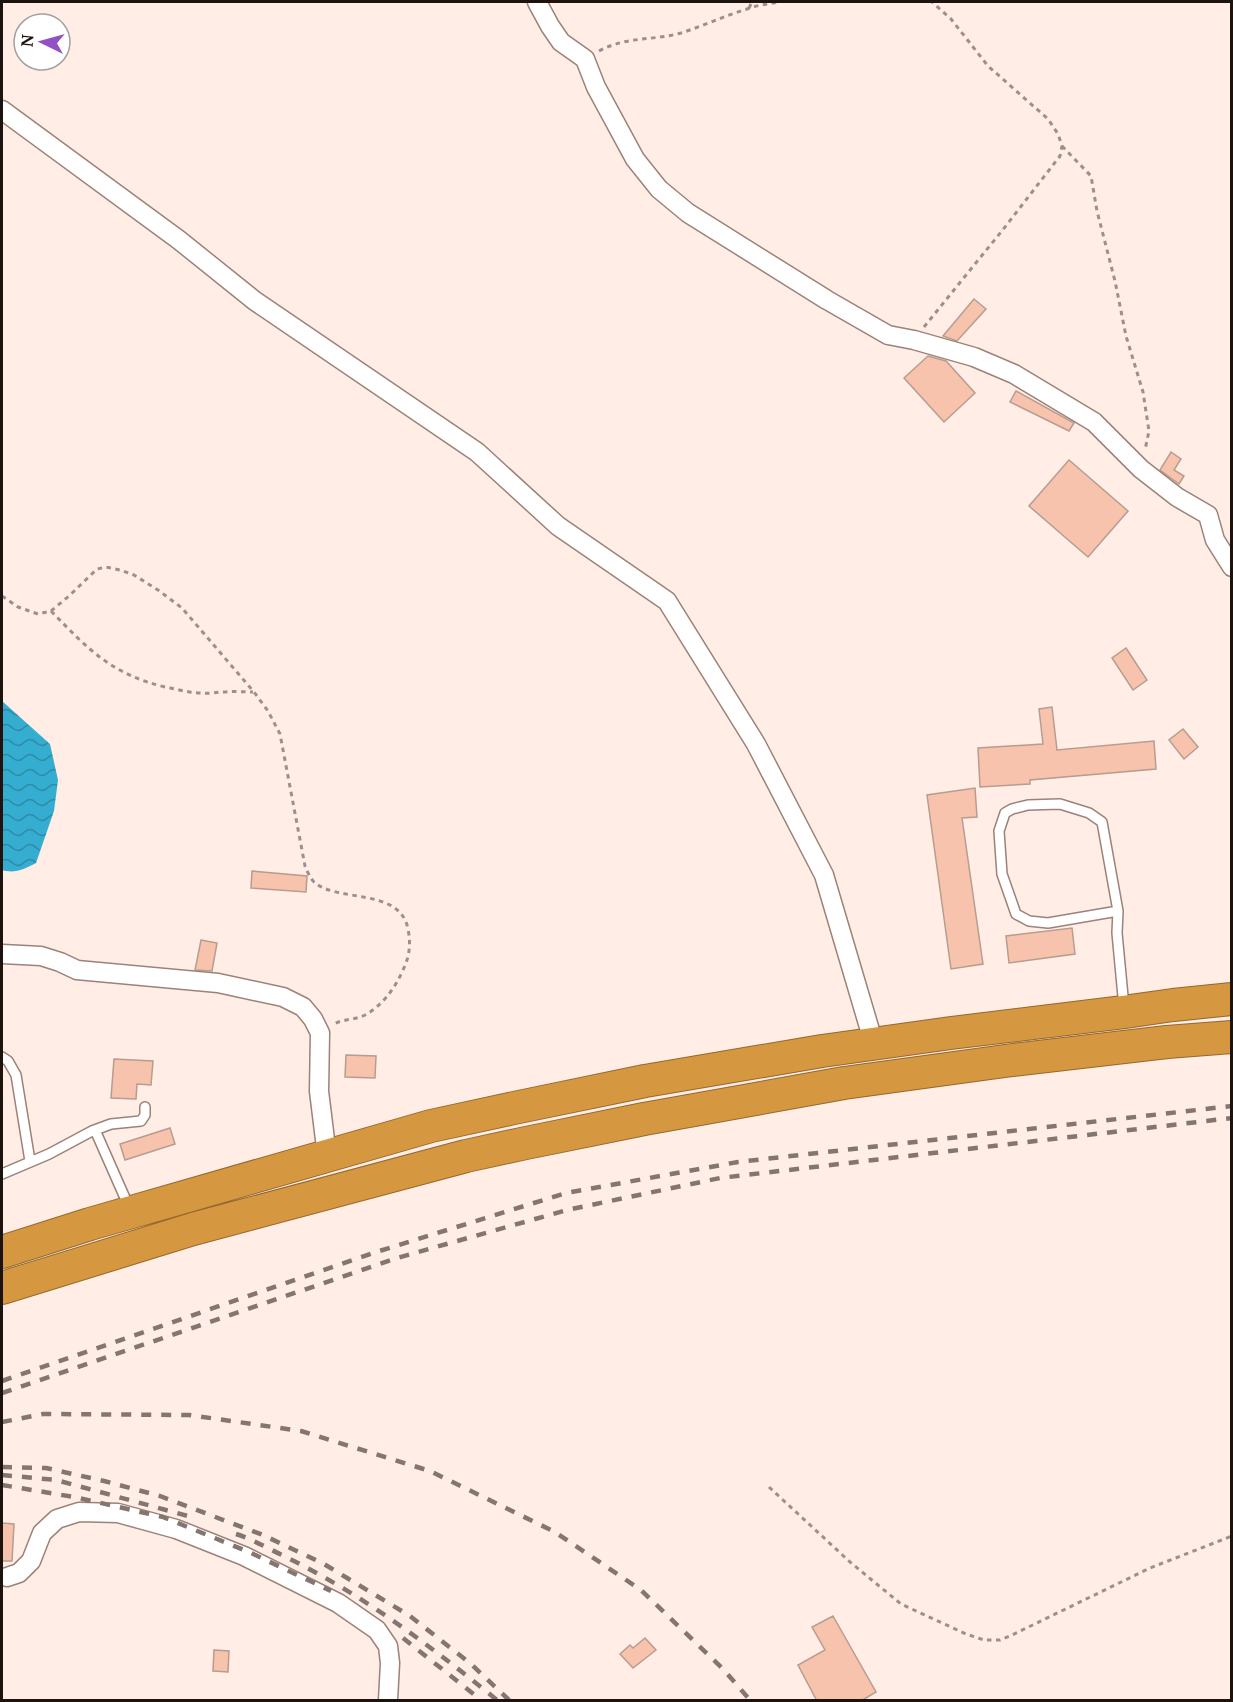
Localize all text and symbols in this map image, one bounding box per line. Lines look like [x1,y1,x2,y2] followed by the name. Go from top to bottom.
[12,12,72,72] north arrow
[16,33,39,48] text: N

